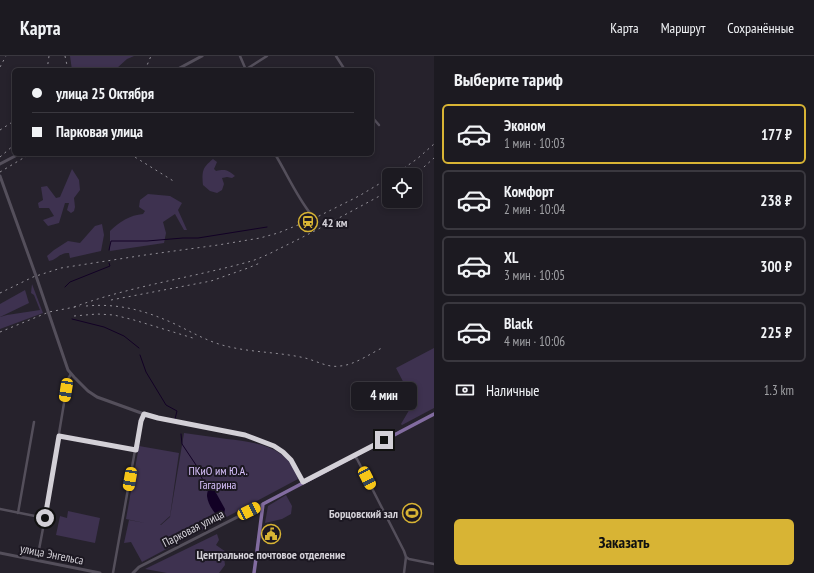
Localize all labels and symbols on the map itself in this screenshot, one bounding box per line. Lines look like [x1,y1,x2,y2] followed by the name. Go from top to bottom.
[297,211,319,233] station icon: 42 км
[322,215,348,230] place label: 42 км
[58,377,74,403] car
[351,382,417,410] callout: 4 мин
[375,431,393,449] route end
[188,463,248,492] park label: ПКиО им Ю.А. Гагарина
[356,465,378,491] car
[122,466,138,492] car
[236,500,262,522] car
[401,502,423,524] sports icon: Борцовский зал
[160,506,227,550] street label: Парковая улица
[329,506,398,521] place label: Борцовский зал
[36,509,54,527] route start
[260,523,282,545] public building icon: Центральное почтовое отделение
[19,540,85,568] street label: улица Энгельса
[197,547,345,562] place label: Центральное почтовое отделение

